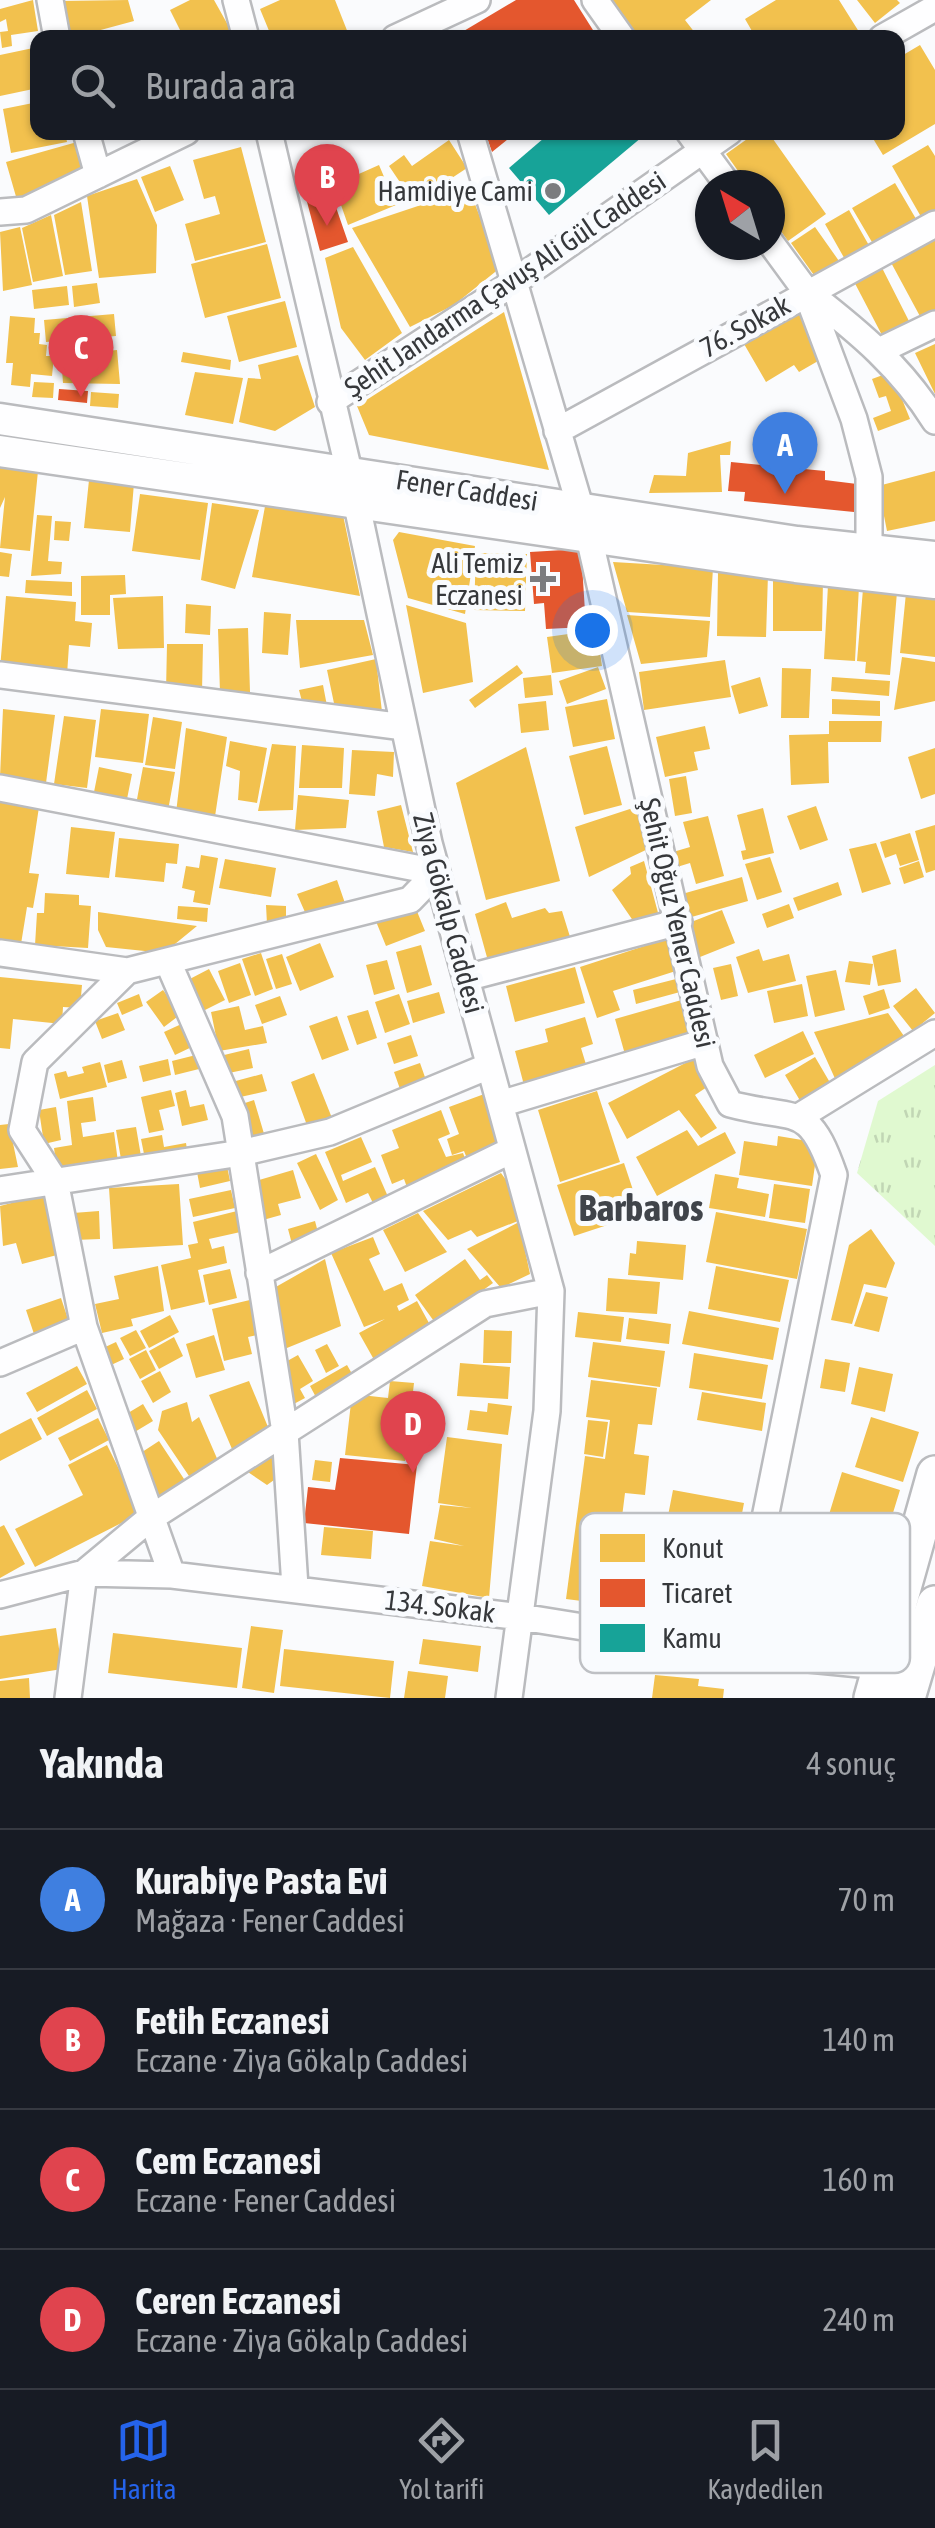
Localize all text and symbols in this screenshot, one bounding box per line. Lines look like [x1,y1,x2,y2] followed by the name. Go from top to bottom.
[30,30,905,140] search box
[65,58,120,113] icon: search
[145,64,296,107] text: Burada ara
[294,144,360,226] pin: B
[338,164,672,404] street label: Şehit Jandarma Çavuş Ali Gül Caddesi
[695,170,785,260] north arrow
[377,175,533,207] place label: Hamidiye Cami
[542,180,564,202] marker: Hamidiye Cami
[695,288,795,364] street label: 76. Sokak
[48,314,114,397] pin: C
[752,412,818,494] pin: A
[394,463,540,517] street label: Fener Caddesi
[432,547,523,611] place label: Ali Temiz Eczanesi
[532,568,554,590] marker: Ali Temiz Eczanesi
[567,605,618,656] your location
[634,795,722,1051] street label: Şehit Oğuz Yener Caddesi
[407,809,491,1017] street label: Ziya Gökalp Caddesi
[578,1186,704,1229] district label: Barbaros
[380,1390,446,1473] pin: D
[580,1513,910,1673] legend
[662,1532,724,1564] text: Konut
[662,1577,733,1609] text: Ticaret
[383,1583,497,1629] street label: 134. Sokak
[662,1622,722,1654] text: Kamu
[40,1739,163,1787] text: Yakında
[806,1745,895,1782] text: 4 sonuç
[135,1859,388,1902] text: Kurabiye Pasta Evi
[65,1881,80,1918] text: A
[837,1881,895,1918] text: 70 m
[135,1902,405,1939] text: Mağaza · Fener Caddesi
[135,1999,330,2042] text: Fetih Eczanesi
[65,2021,80,2058] text: B
[822,2021,895,2058] text: 140 m
[135,2042,468,2079] text: Eczane · Ziya Gökalp Caddesi
[135,2139,321,2182] text: Cem Eczanesi
[65,2161,80,2198] text: C
[822,2161,895,2198] text: 160 m
[135,2182,396,2219] text: Eczane · Fener Caddesi
[135,2279,341,2322] text: Ceren Eczanesi
[64,2301,81,2338] text: D
[822,2301,895,2338] text: 240 m
[135,2322,468,2359] text: Eczane · Ziya Gökalp Caddesi
[111,2413,176,2505] tab: Harita
[399,2413,484,2505] tab: Yol tarifi
[707,2413,824,2505] tab: Kaydedilen

